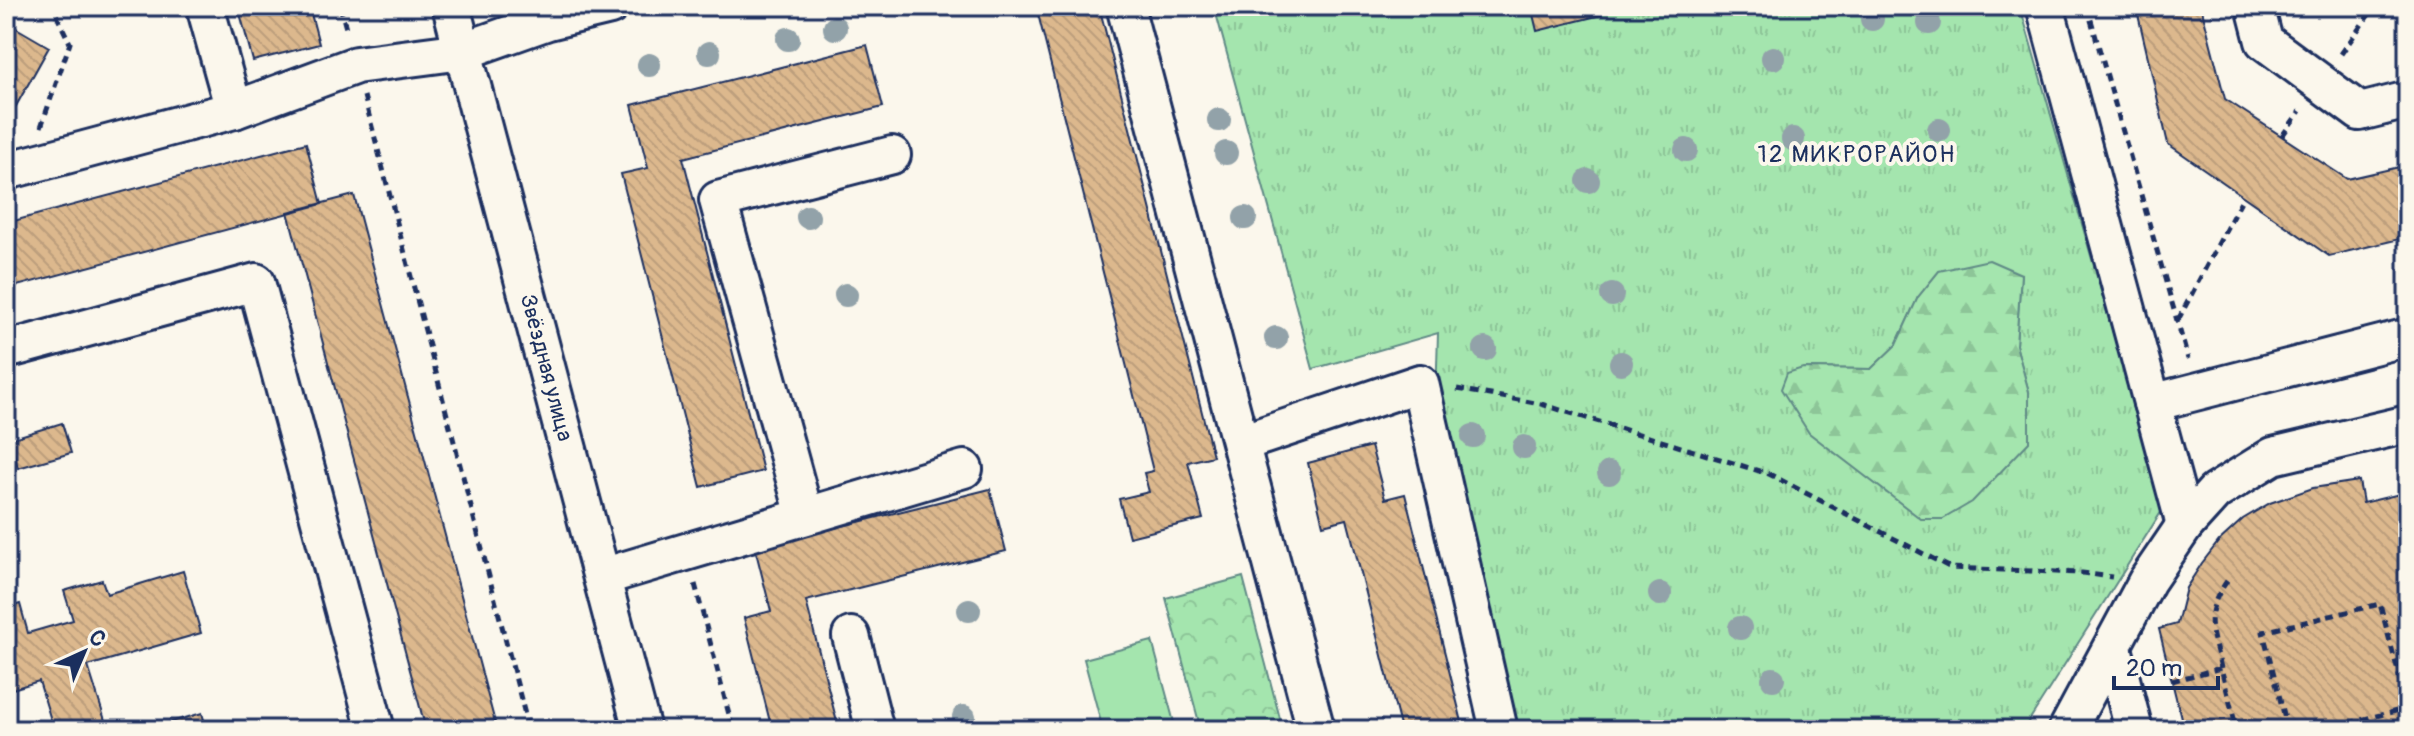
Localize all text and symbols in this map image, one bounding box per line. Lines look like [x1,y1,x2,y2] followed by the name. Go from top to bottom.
[1758,140,1957,169] district label: 12 МИКРОРАЙОН
[514,291,579,444] street label: Звёздная улица
[44,612,124,692] north arrow
[83,624,112,653] text: С
[2114,640,2218,690] scale bar
[2126,654,2182,683] text: 20 m

